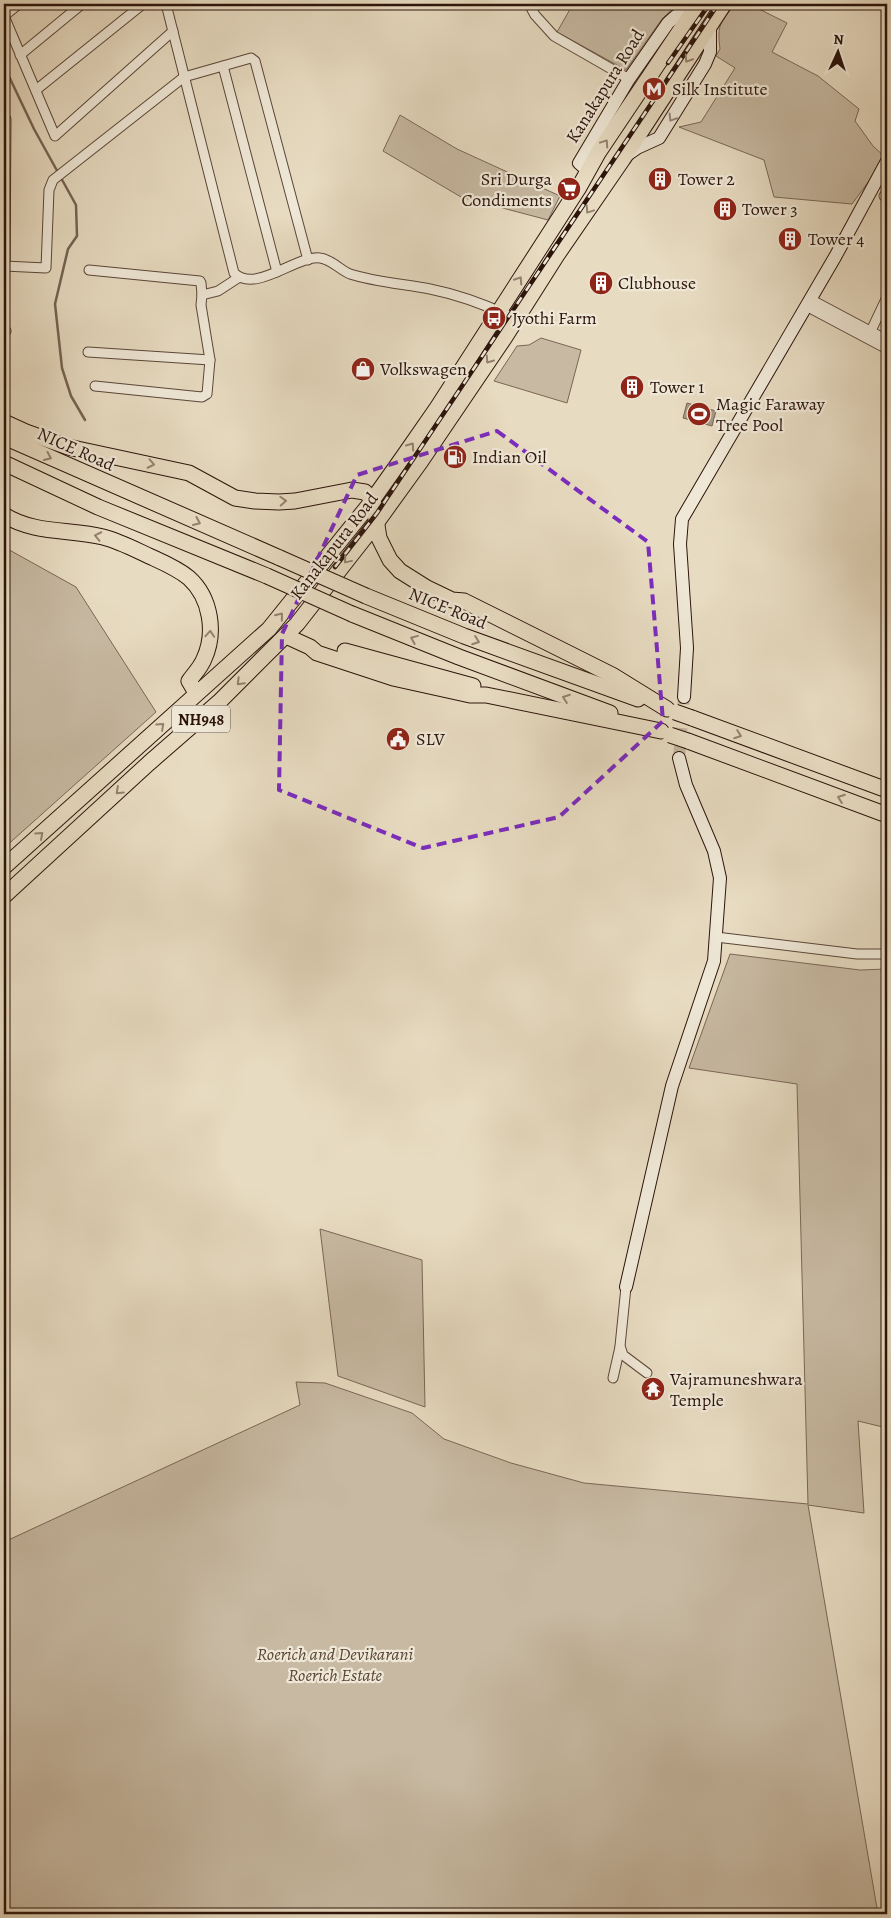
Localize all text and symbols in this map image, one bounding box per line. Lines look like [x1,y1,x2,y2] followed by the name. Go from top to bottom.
[560,24,650,148] street label: Kanakapura Road
[814,28,864,78] north arrow
[833,30,844,49] text: N
[685,54,694,63] one-way arrow
[641,76,667,102] metro station icon: Silk Institute
[672,77,767,101] place label: Silk Institute
[669,112,678,122] one-way arrow
[599,139,608,148] one-way arrow
[647,166,673,192] building icon: Tower 2
[461,167,553,212] place label: Sri Durga Condiments
[678,167,735,191] place label: Tower 2
[556,176,582,202] supermarket icon: Sri Durga Condiments
[712,196,738,222] building icon: Tower 3
[742,197,798,221] place label: Tower 3
[586,204,595,214] one-way arrow
[777,226,803,252] building icon: Tower 4
[808,227,865,251] place label: Tower 4
[588,270,614,296] building icon: Clubhouse
[618,271,696,295] place label: Clubhouse
[512,277,522,286] one-way arrow
[481,305,507,331] bus stop icon: Jyothi Farm
[512,306,597,330] place label: Jyothi Farm
[486,354,495,363] one-way arrow
[350,356,376,382] shop icon: Volkswagen
[379,357,467,381] place label: Volkswagen
[619,374,645,400] building icon: Tower 1
[650,375,705,399] place label: Tower 1
[716,392,826,437] place label: Magic Faraway Tree Pool
[686,401,712,427] sports icon: Magic Faraway Tree Pool
[33,421,119,477] street label: NICE Road
[405,442,414,452] one-way arrow
[442,444,468,470] fuel station icon: Indian Oil
[472,445,547,469] place label: Indian Oil
[43,450,52,461] one-way arrow
[147,458,156,468] one-way arrow
[284,487,384,605] street label: Kanakapura Road
[280,496,288,507] one-way arrow
[192,516,201,527] one-way arrow
[93,531,102,542] one-way arrow
[344,554,352,563] one-way arrow
[405,581,491,635] street label: NICE Road
[274,612,283,621] one-way arrow
[204,630,215,638] one-way arrow
[410,635,419,645] one-way arrow
[471,635,480,645] one-way arrow
[237,676,246,685] one-way arrow
[562,694,570,704] one-way arrow
[172,706,230,732] road number: NH948
[155,723,164,732] one-way arrow
[385,726,411,752] public building icon: SLV
[416,727,445,751] place label: SLV
[733,729,742,739] one-way arrow
[116,785,125,794] one-way arrow
[838,794,846,804] one-way arrow
[35,832,44,841] one-way arrow
[669,1367,803,1412] place label: Vajramuneshwara Temple
[640,1376,666,1402] temple icon: Vajramuneshwara Temple
[257,1642,413,1687] park label: Roerich and Devikarani Roerich Estate

